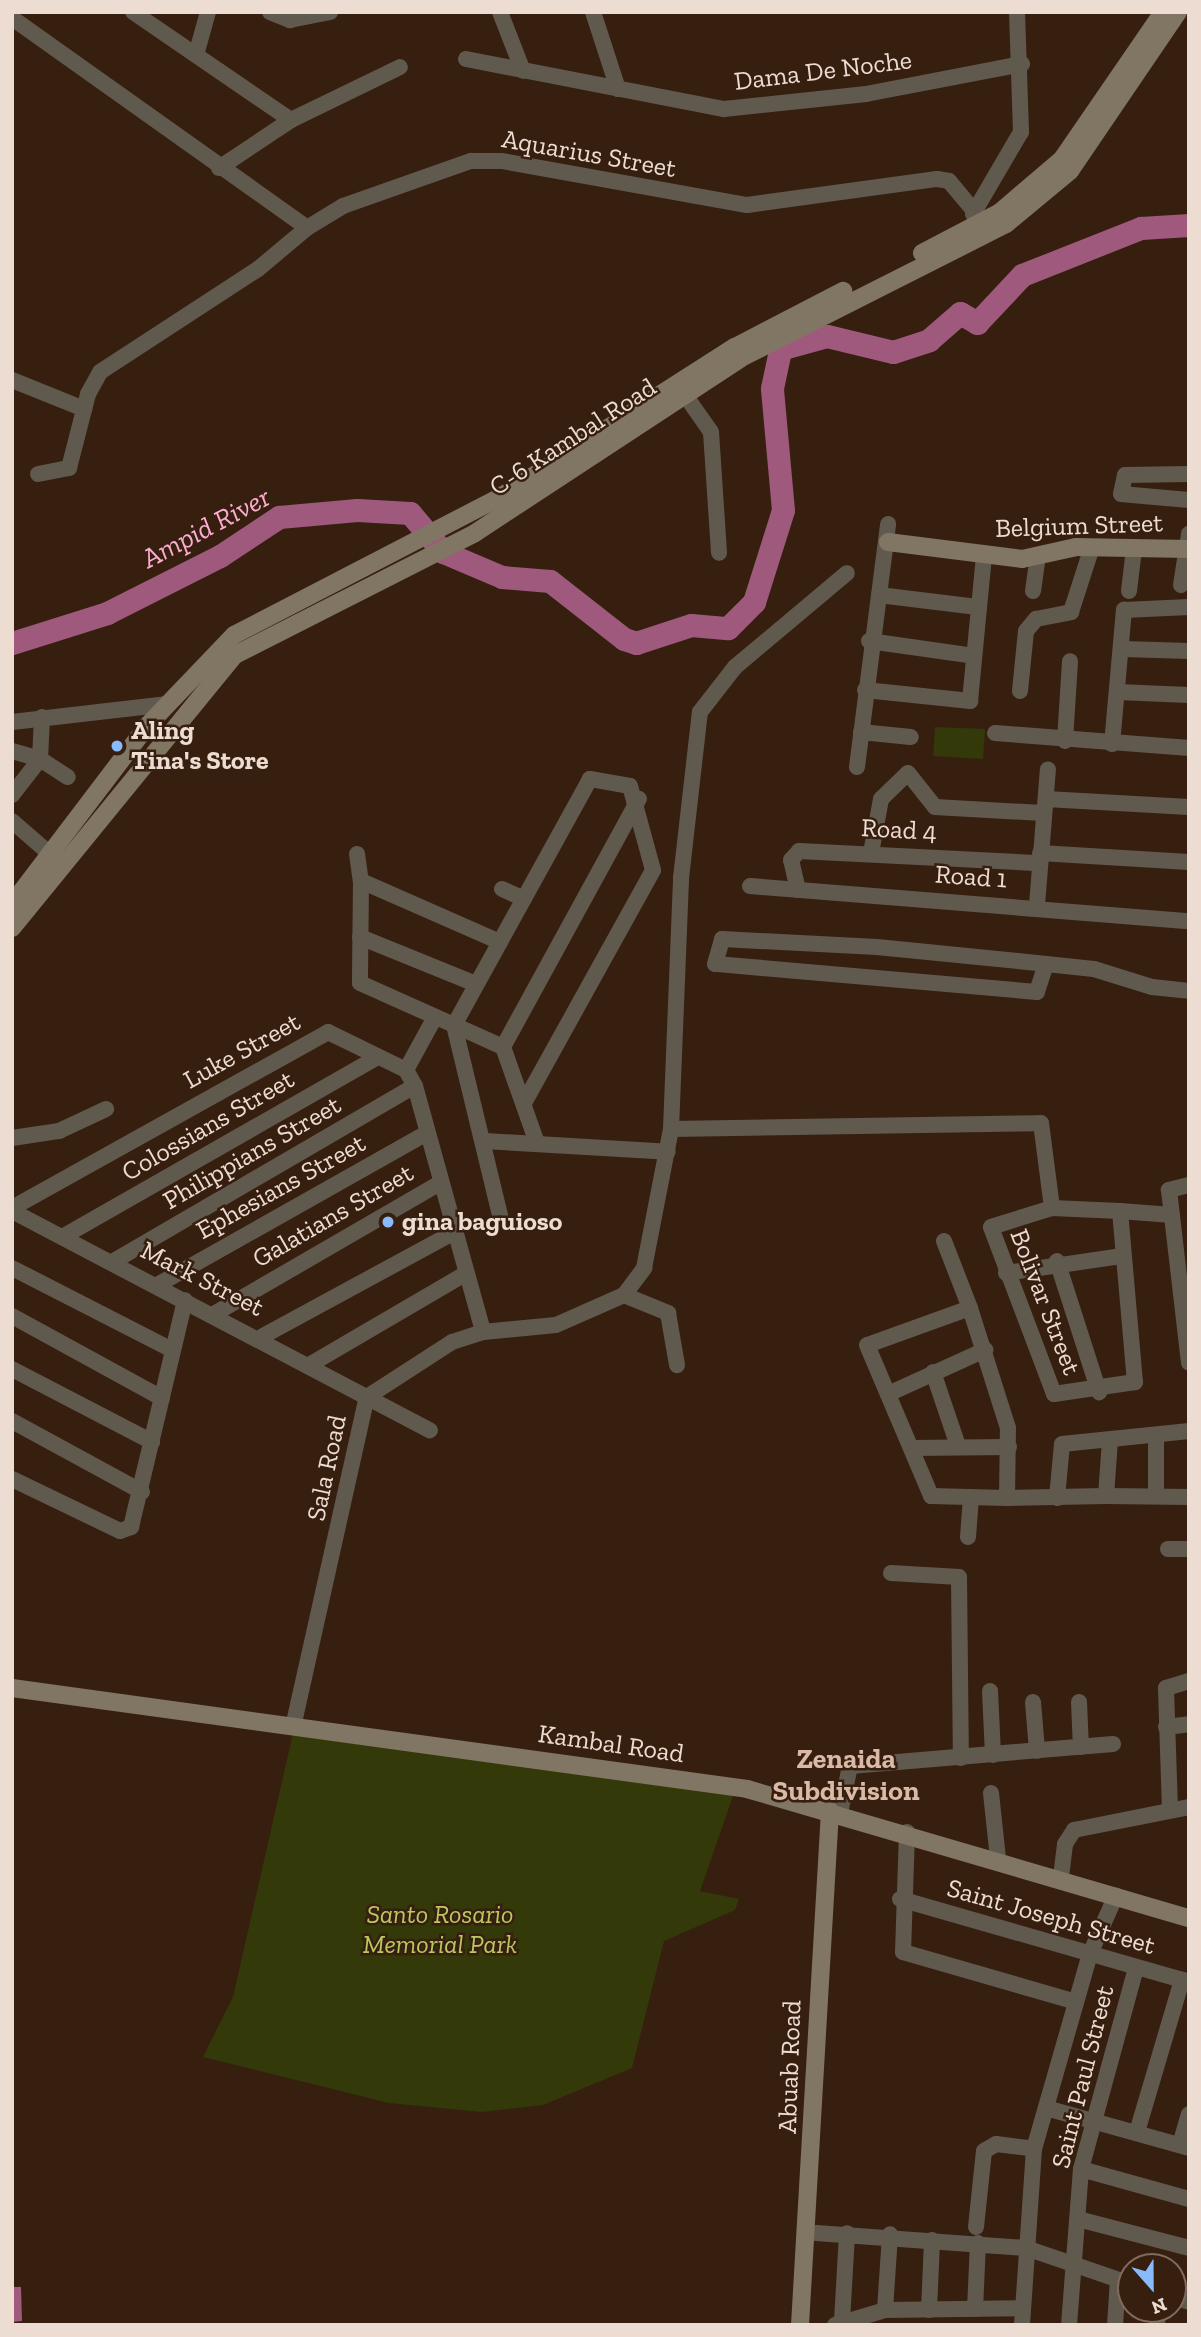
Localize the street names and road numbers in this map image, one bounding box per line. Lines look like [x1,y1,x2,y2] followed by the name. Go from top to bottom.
[732,45,914,97] street label: Dama De Noche
[500,123,678,185] street label: Aquarius Street
[484,372,662,502] street label: C-6 Kambal Road
[995,507,1163,545] street label: Belgium Street
[860,812,938,848] street label: Road 4
[934,859,1008,895] street label: Road 1
[178,1006,306,1096] street label: Luke Street
[116,1064,300,1188] street label: Colossians Street
[158,1089,346,1217] street label: Philippians Street
[191,1128,371,1246] street label: Ephesians Street
[247,1157,419,1275] street label: Galatians Street
[1003,1225,1087,1379] street label: Bolivar Street
[135,1235,269,1323] street label: Mark Street
[301,1412,353,1524] street label: Sala Road
[536,1718,686,1770] street label: Kambal Road
[943,1872,1159,1962] street label: Saint Joseph Street
[1045,1982,1121,2172] street label: Saint Paul Street
[772,2000,808,2134] street label: Abuab Road

